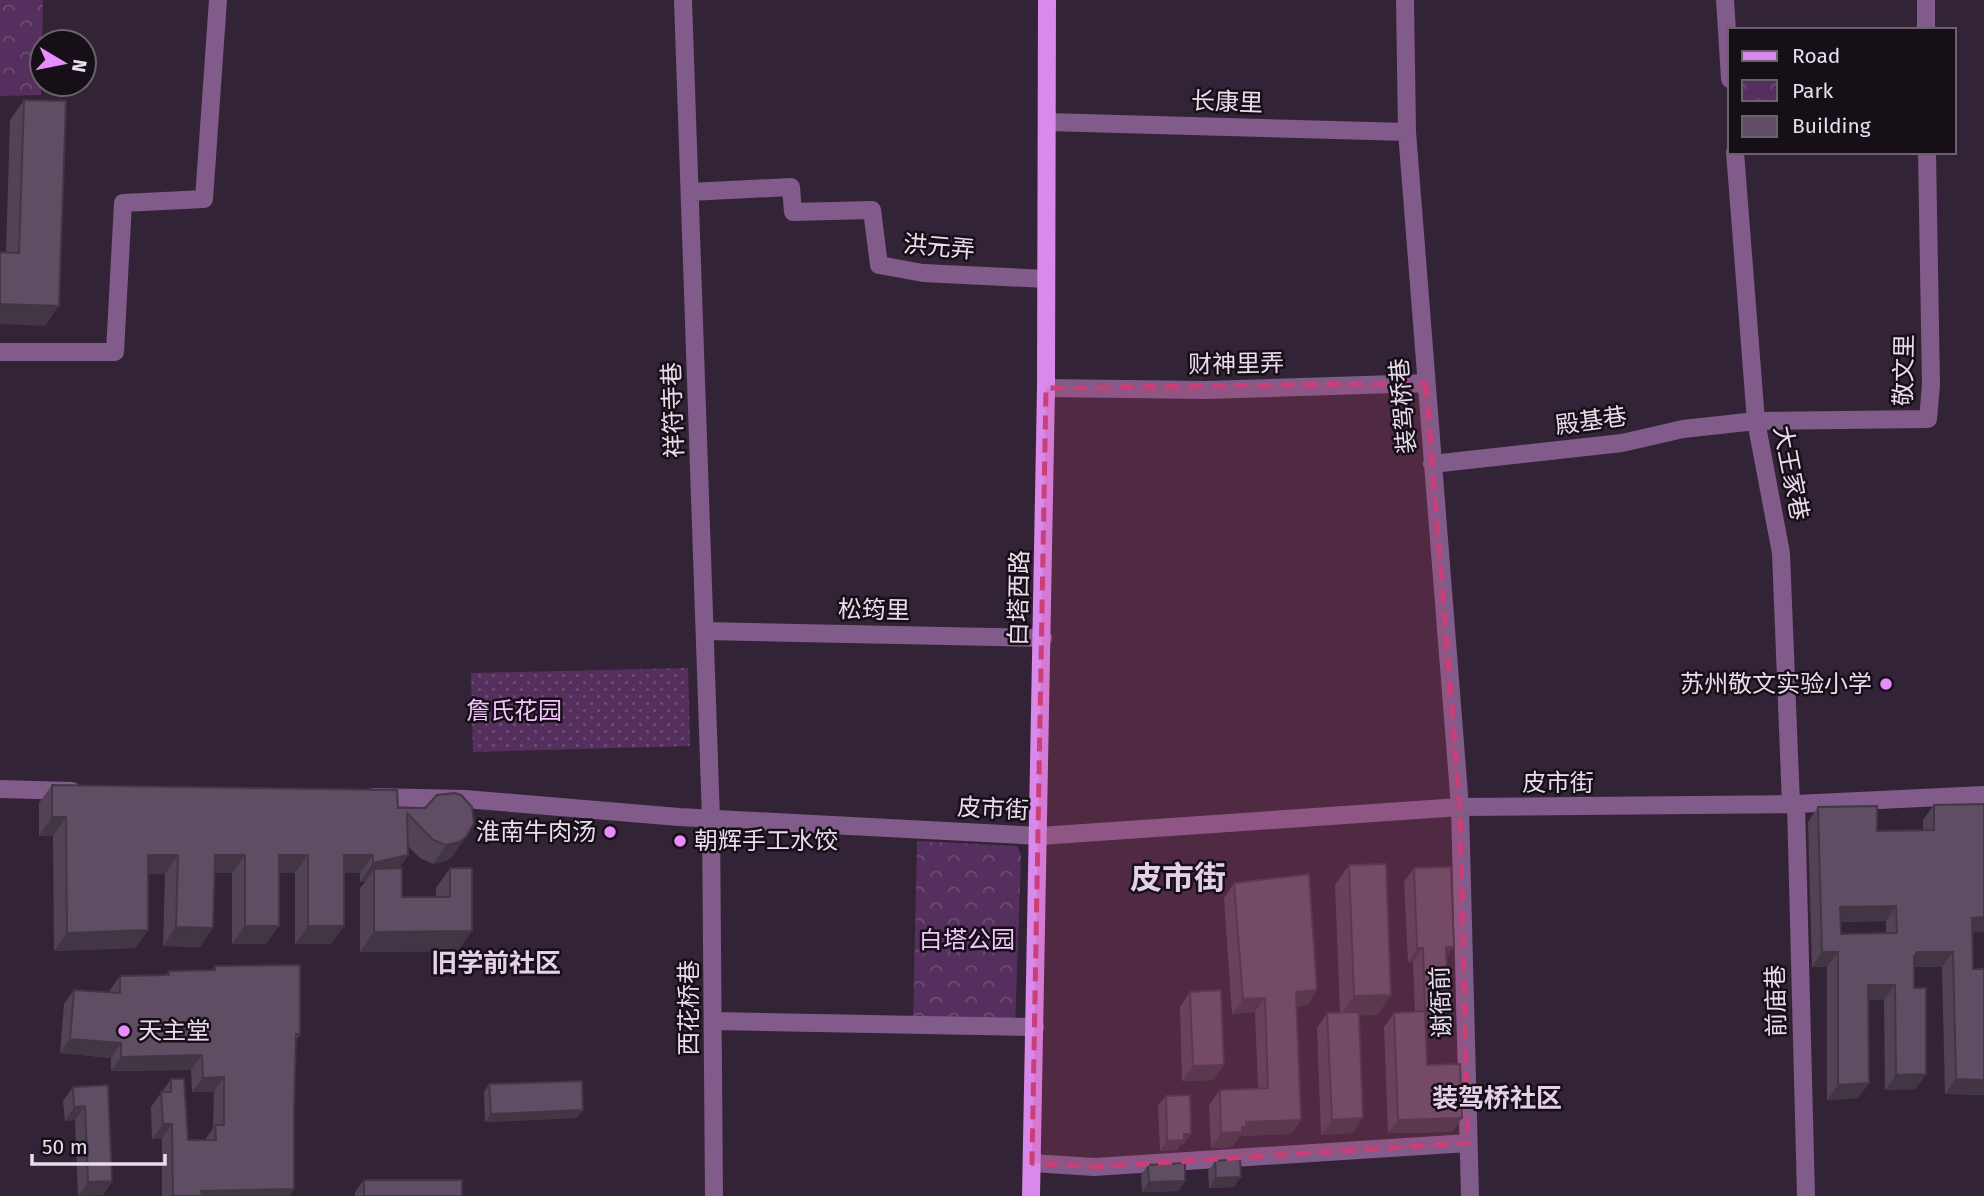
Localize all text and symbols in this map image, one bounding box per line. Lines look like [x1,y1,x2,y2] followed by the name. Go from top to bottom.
[28,28,98,98] north arrow
[1728,28,1956,154] legend
[1792,43,1840,69] text: Road
[67,58,92,74] text: N
[1792,78,1834,104] text: Park
[1191,87,1263,117] street label: 长康里
[1792,113,1871,139] text: Building
[902,230,976,264] street label: 洪元弄
[1889,334,1919,406] street label: 敬文里
[1188,349,1284,379] street label: 财神里弄
[1385,357,1421,455] street label: 装驾桥巷
[657,362,689,458] street label: 祥符寺巷
[1553,402,1629,440] street label: 殿基巷
[1768,423,1814,523] street label: 大王家巷
[1004,550,1034,646] street label: 白塔西路
[838,595,910,625] street label: 松筠里
[1680,670,1872,698] place label: 苏州敬文实验小学
[1878,676,1894,692] marker: 苏州敬文实验小学
[466,697,562,725] park label: 詹氏花园
[1522,769,1594,797] street label: 皮市街
[956,793,1030,825] street label: 皮市街
[476,818,596,846] place label: 淮南牛肉汤
[602,824,618,840] marker: 淮南牛肉汤
[694,827,838,855] place label: 朝辉手工水饺
[672,833,688,849] marker: 朝辉手工水饺
[1130,859,1226,897] district label: 皮市街
[919,926,1015,954] park label: 白塔公园
[431,948,561,979] district label: 旧学前社区
[675,960,703,1056] street label: 西花桥巷
[1761,965,1791,1037] street label: 前庙巷
[1426,966,1456,1038] street label: 谢衙前
[138,1017,210,1045] place label: 天主堂
[116,1023,132,1039] marker: 天主堂
[1432,1083,1562,1114] district label: 装驾桥社区
[32,1122,164,1166] scale bar
[42,1134,88,1160] text: 50 m

